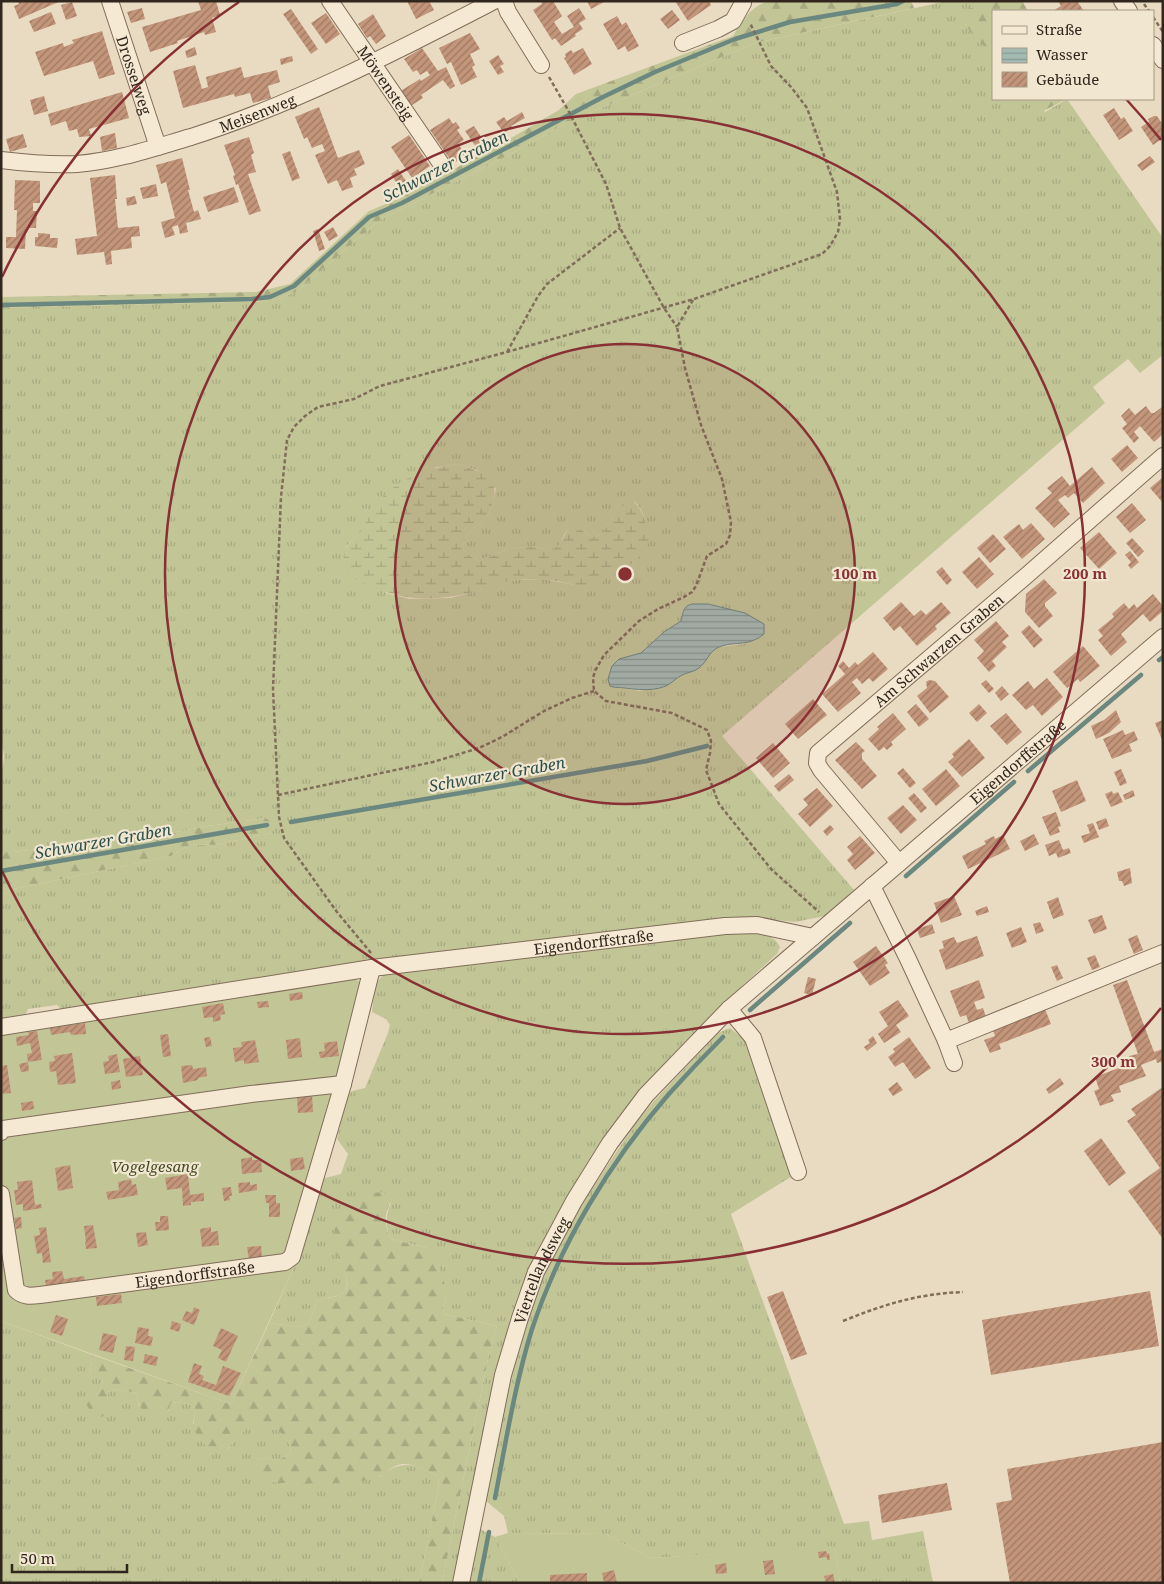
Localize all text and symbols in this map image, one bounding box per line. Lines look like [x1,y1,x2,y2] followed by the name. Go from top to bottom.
[992,10,1154,100] legend
[1036,19,1082,39] text: Straße
[112,33,157,117] street label: Drosselweg
[353,41,418,124] street label: Möwensteig
[1036,44,1088,64] text: Wasser
[1036,69,1099,89] text: Gebäude
[216,89,298,137] street label: Meisenweg
[379,125,512,207] water label: Schwarzer Graben
[833,563,877,583] text: 100 m
[1063,563,1107,583] text: 200 m
[616,565,634,583] centre of rings
[870,589,1008,711] street label: Am Schwarzen Graben
[965,715,1070,808] street label: Eigendorffstraße
[427,751,567,797] water label: Schwarzer Graben
[33,818,173,864] water label: Schwarzer Graben
[533,925,655,959] street label: Eigendorffstraße
[1091,1051,1135,1071] text: 300 m
[112,1156,199,1176] park label: Vogelgesang
[509,1213,574,1326] street label: Viertellandsweg
[134,1256,256,1292] street label: Eigendorffstraße
[12,1542,128,1574] scale bar
[20,1548,55,1568] text: 50 m

